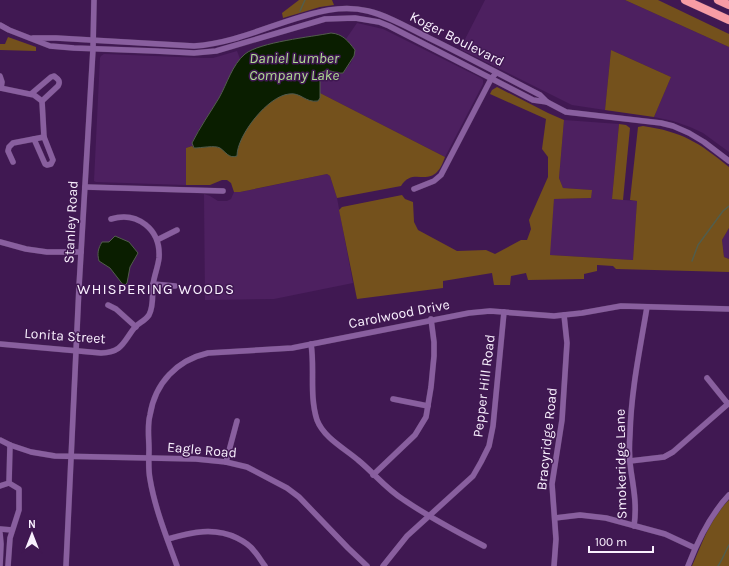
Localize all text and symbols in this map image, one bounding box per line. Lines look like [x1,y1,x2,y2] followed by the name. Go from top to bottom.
[407,8,507,70] street label: Koger Boulevard
[249,49,340,84] water label: Daniel Lumber Company Lake
[60,180,82,264] street label: Stanley Road
[77,280,235,298] district label: WHISPERING WOODS
[347,296,451,332] street label: Carolwood Drive
[24,325,106,347] street label: Lonita Street
[469,333,499,439] street label: Pepper Hill Road
[533,387,561,491] street label: Bracyridge Road
[612,409,630,519] street label: Smokeridge Lane
[166,438,238,462] street label: Eagle Road
[12,514,52,554] north arrow
[28,518,36,531] text: N
[589,528,653,554] scale bar
[595,535,627,549] text: 100 m

